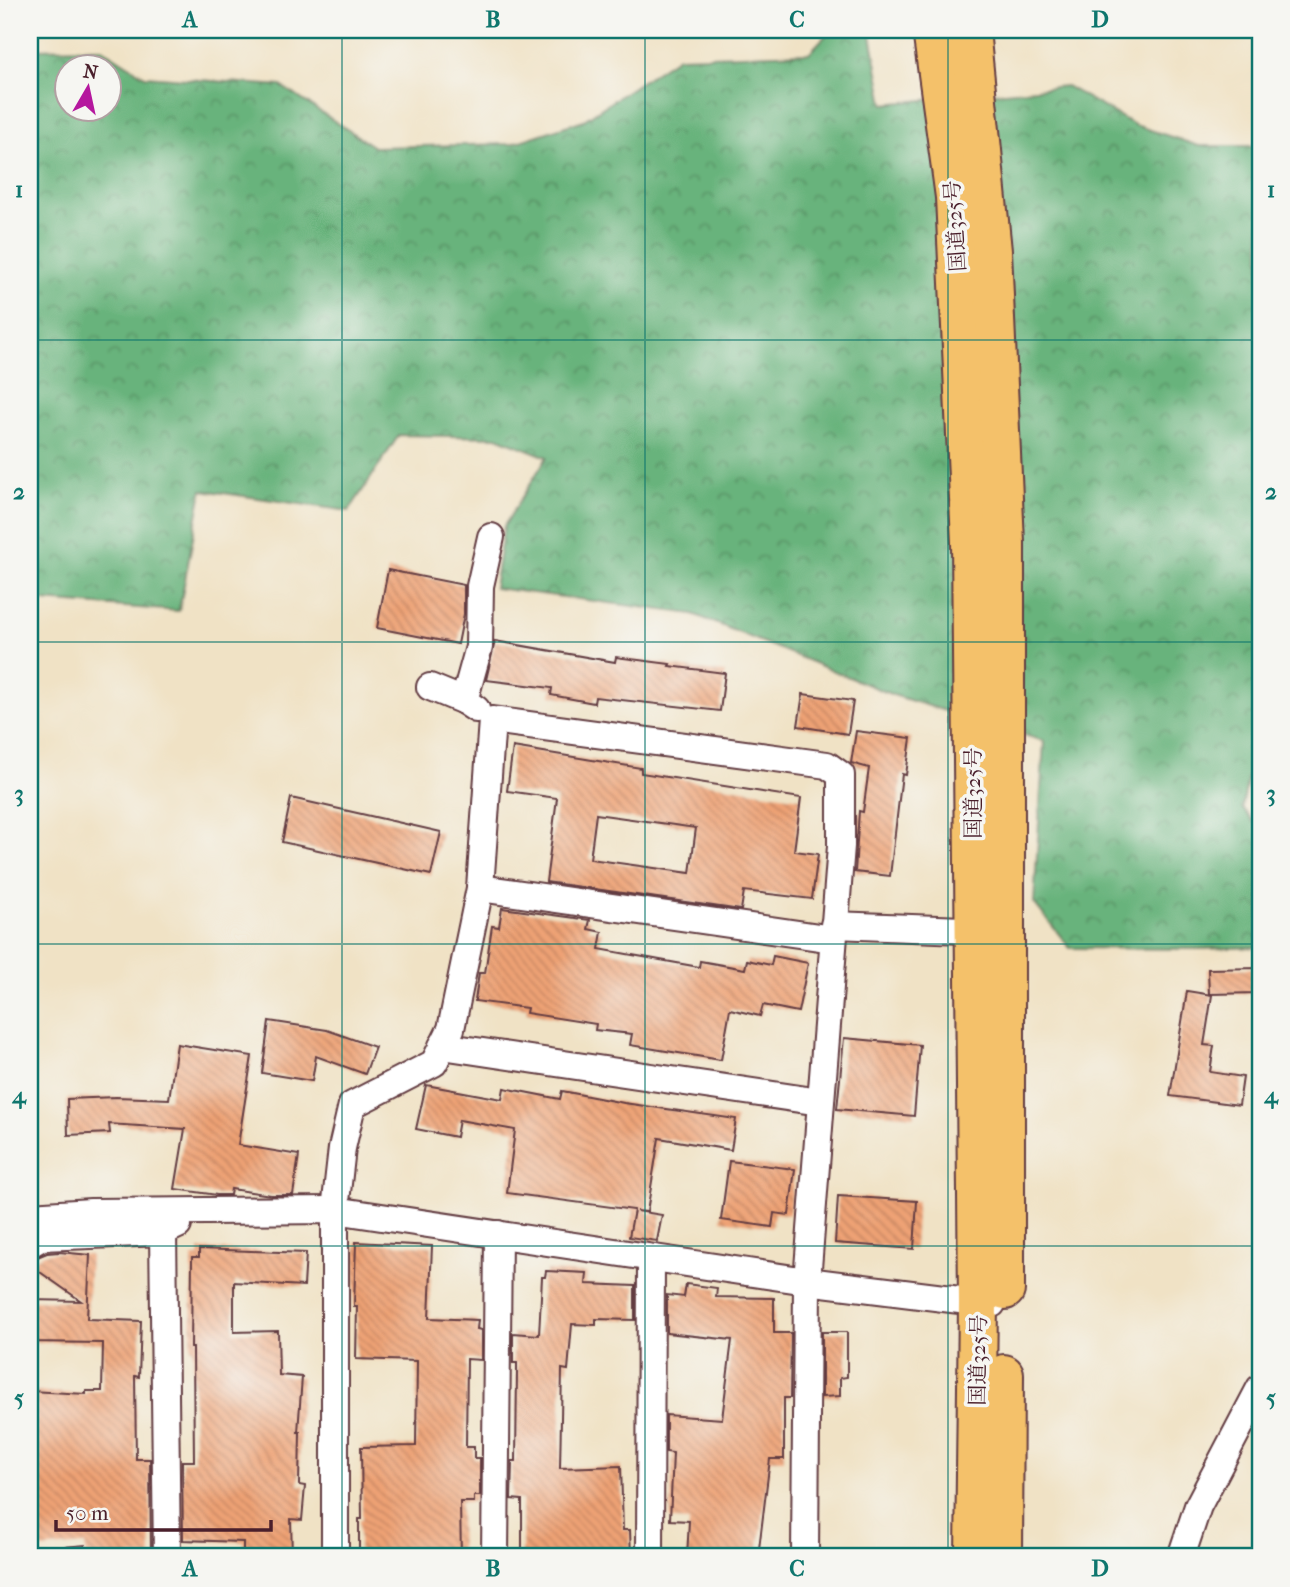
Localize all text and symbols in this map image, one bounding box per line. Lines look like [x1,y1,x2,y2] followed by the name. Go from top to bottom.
[181,6,199,33] text: A
[486,6,501,33] text: B
[789,6,805,33] text: C
[1091,6,1109,33] text: D
[52,52,122,122] north arrow
[82,60,100,84] text: N
[15,176,23,203] text: 1
[1267,176,1275,203] text: 1
[940,180,970,272] street label: 国道325号
[13,478,25,505] text: 2
[1265,478,1277,505] text: 2
[961,747,985,839] street label: 国道325号
[14,780,24,807] text: 3
[1266,780,1276,807] text: 3
[11,1082,27,1109] text: 4
[1263,1082,1279,1109] text: 4
[965,1314,991,1406] street label: 国道325号
[14,1384,24,1411] text: 5
[1266,1384,1276,1411] text: 5
[56,1489,271,1533] scale bar
[66,1501,109,1525] text: 50 m
[181,1555,199,1582] text: A
[486,1555,501,1582] text: B
[789,1555,805,1582] text: C
[1091,1555,1109,1582] text: D

